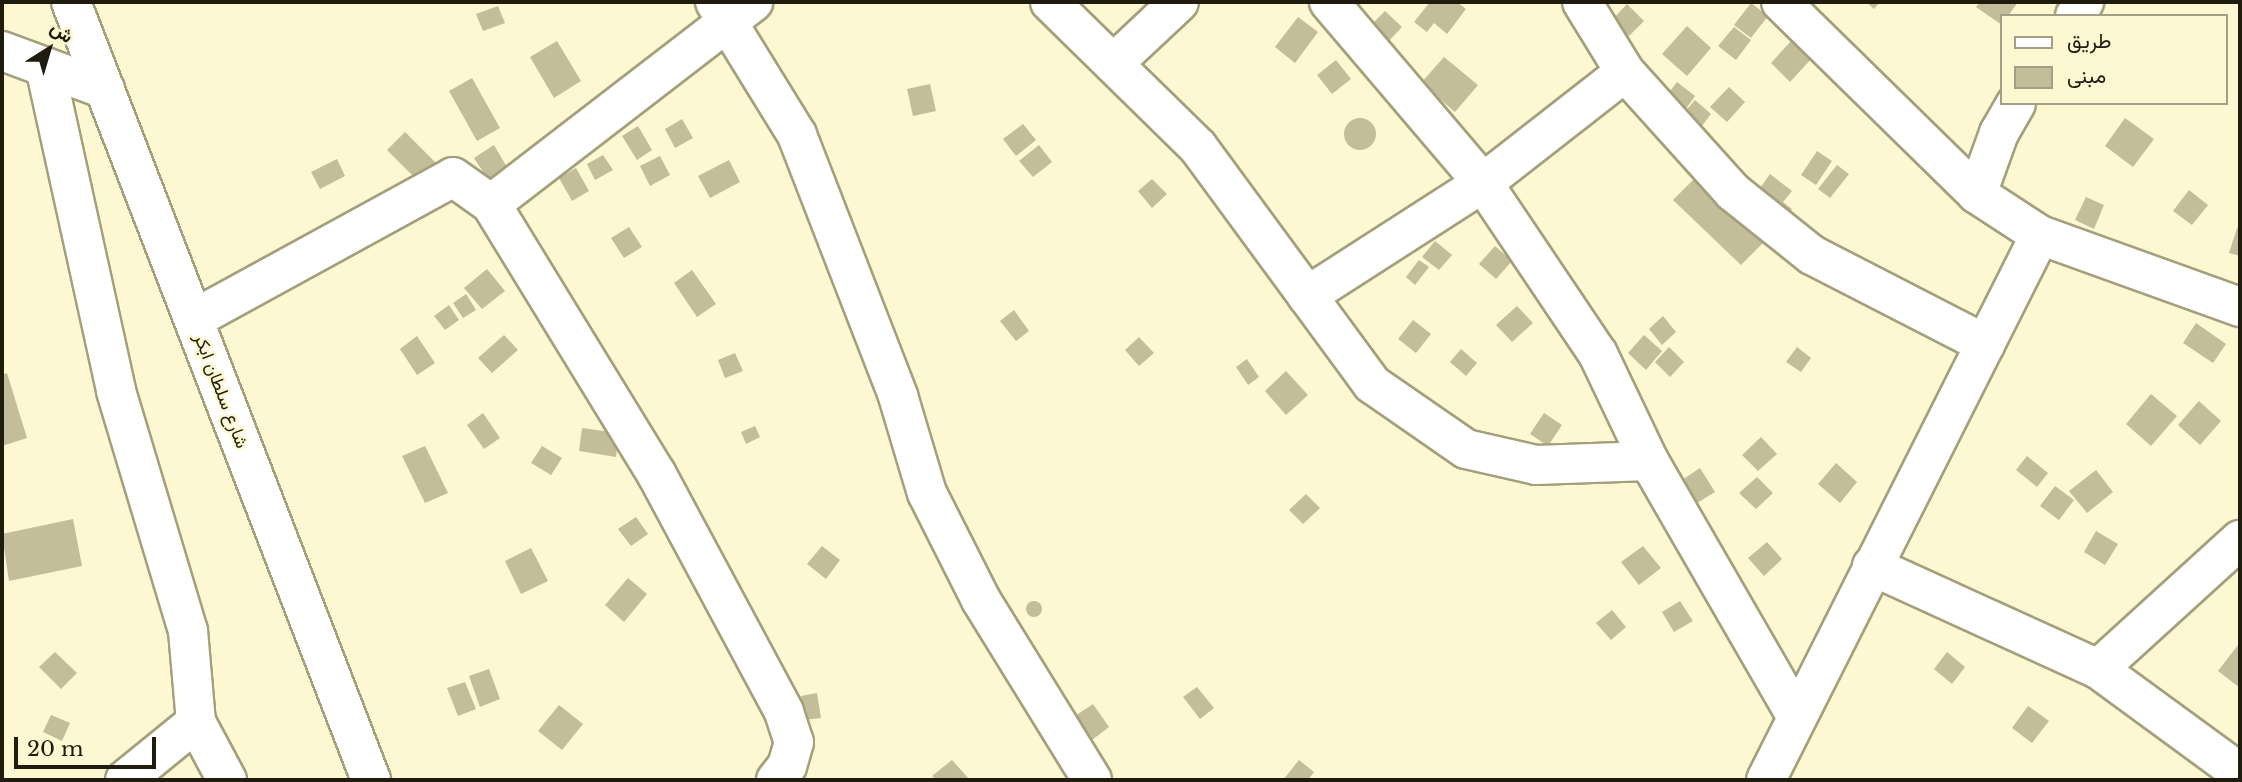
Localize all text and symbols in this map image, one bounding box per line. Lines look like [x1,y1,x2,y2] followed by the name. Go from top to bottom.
[14,14,84,84] north arrow
[2000,14,2228,105] legend
[46,16,78,48] text: ش
[2067,28,2112,54] text: طريق
[2067,63,2106,89] text: مبنى
[189,331,253,451] street label: شارع سلطان ابكر
[18,722,159,766] scale bar
[27,736,84,762] text: 20 m

